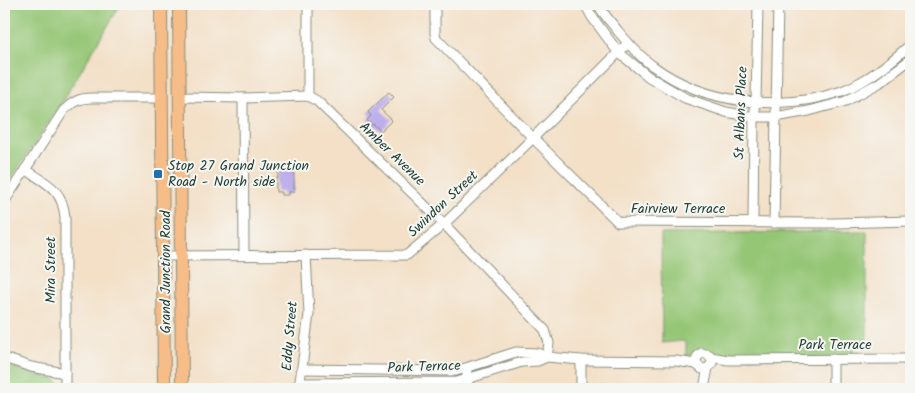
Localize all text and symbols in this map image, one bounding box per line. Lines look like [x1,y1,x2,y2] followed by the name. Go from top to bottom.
[728,65,754,160] street label: St Albans Place
[354,117,431,192] street label: Amber Avenue
[168,155,309,193] place label: Stop 27 Grand Junction Road - North side
[403,165,484,243] street label: Swindon Street
[152,168,164,180] marker: Stop 27 Grand Junction Road - North side
[631,198,726,220] street label: Fairview Terrace
[155,209,177,334] street label: Grand Junction Road
[40,236,62,303] street label: Mira Street
[276,300,304,372] street label: Eddy Street
[798,334,872,356] street label: Park Terrace
[387,355,462,379] street label: Park Terrace

